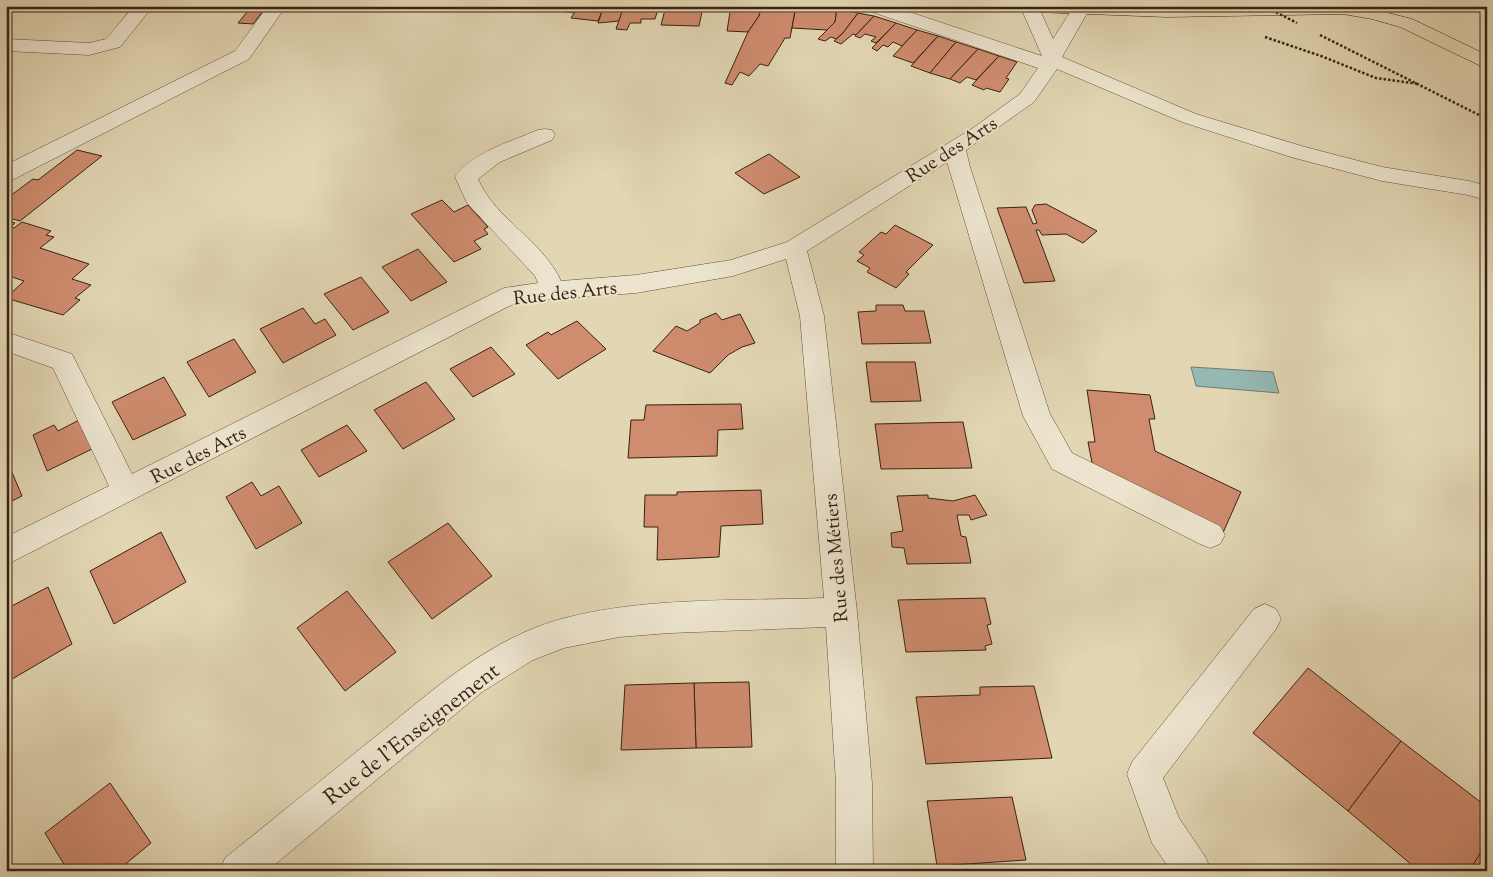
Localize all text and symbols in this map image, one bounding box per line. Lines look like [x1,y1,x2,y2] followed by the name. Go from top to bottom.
[901,111,1003,191] street label: Rue des Arts
[512,276,618,313] street label: Rue des Arts
[147,421,252,492] street label: Rue des Arts
[818,492,857,623] street label: Rue des Métiers
[318,656,508,814] street label: Rue de l'Enseignement

